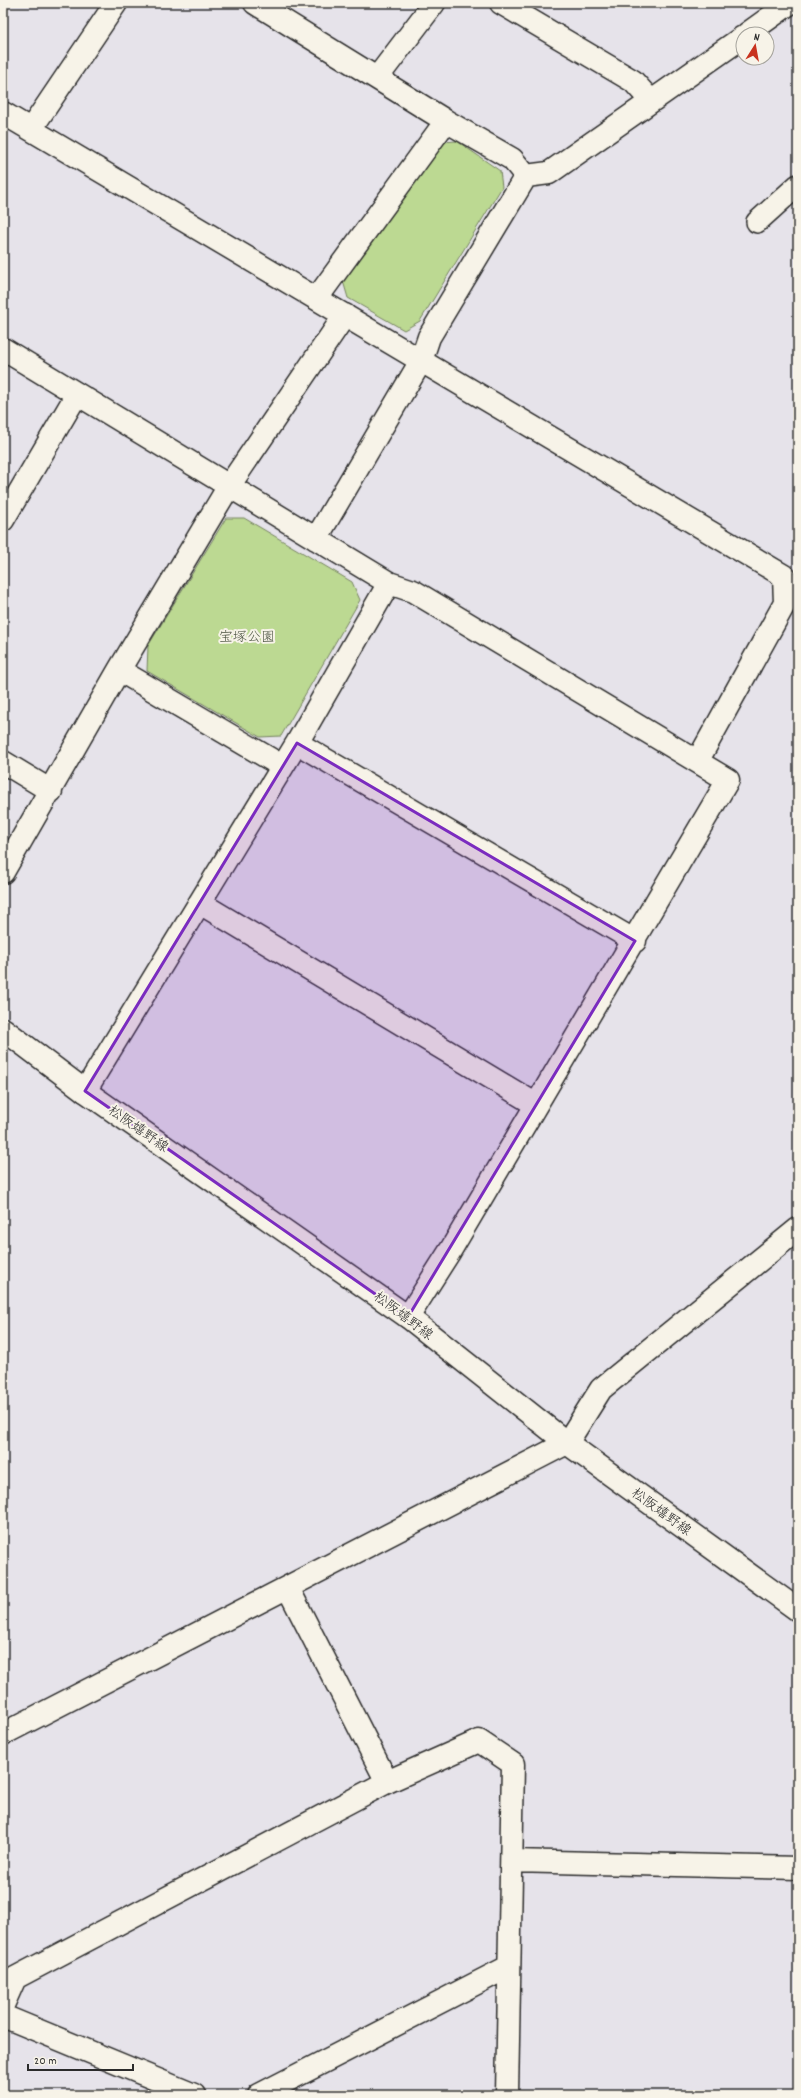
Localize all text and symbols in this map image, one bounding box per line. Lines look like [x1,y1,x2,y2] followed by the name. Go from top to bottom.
[735,26,775,66] north arrow
[752,30,761,47] text: N
[219,628,275,648] park label: 宝塚公園
[103,1101,172,1158] street label: 松阪嬉野線
[369,1288,437,1346] street label: 松阪嬉野線
[627,1484,695,1541] street label: 松阪嬉野線
[28,2046,133,2072] scale bar
[34,2053,57,2070] text: 20 m

